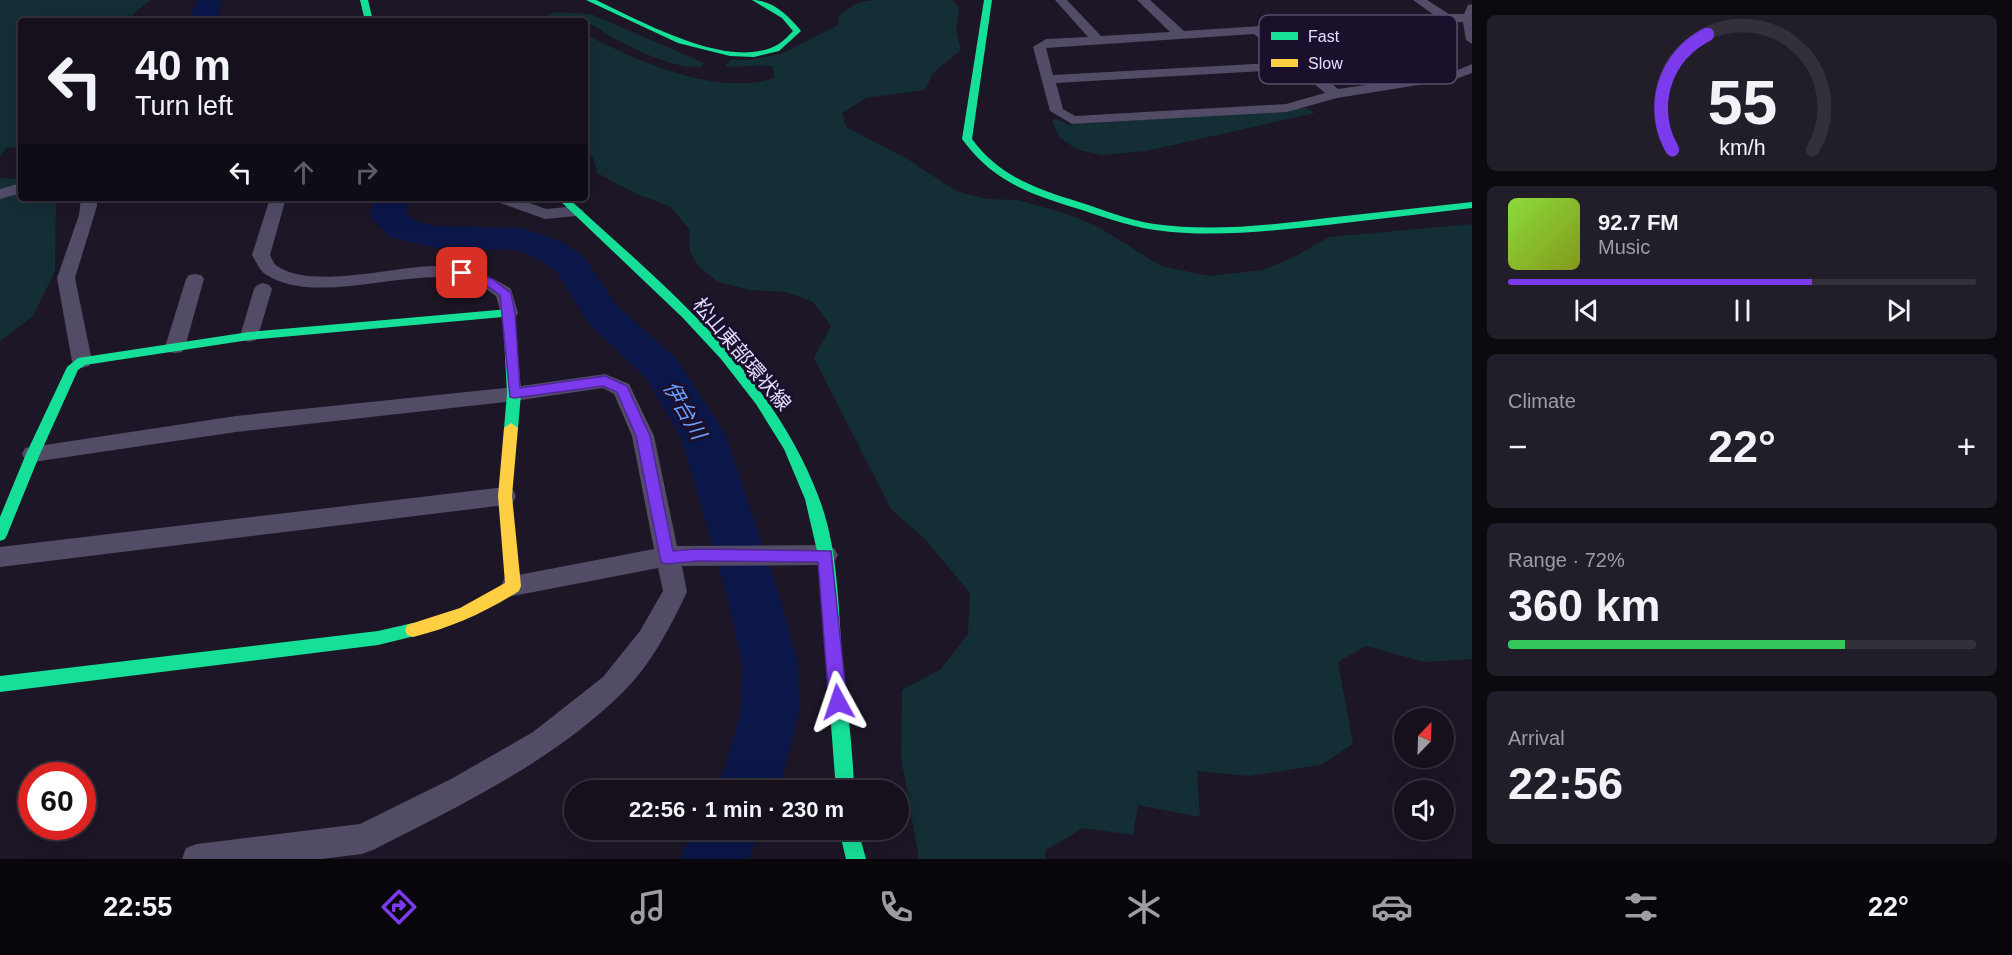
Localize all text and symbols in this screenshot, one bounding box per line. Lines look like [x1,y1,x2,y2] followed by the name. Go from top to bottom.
[1259,15,1457,84] legend
[1308,28,1340,45] text: Fast
[36,42,114,120] icon: left
[135,42,231,89] text: 40 m
[1308,55,1343,72] text: Slow
[1707,68,1777,137] text: 55
[135,91,233,121] text: Turn left
[1719,136,1765,160] text: km/h
[224,156,257,189] icon: left
[287,156,320,189] icon: ahead
[350,156,383,189] icon: right
[1598,210,1679,235] text: 92.7 FM
[1598,236,1650,258] text: Music
[436,247,487,298] pin
[445,256,478,289] icon: arrive
[689,293,795,415] street label: 松山東部環状線
[1570,294,1603,327] icon: previous
[1726,294,1759,327] icon: pause
[1882,294,1915,327] icon: next
[659,377,712,445] water label: 伊台川
[1508,390,1576,412] text: Climate
[1708,421,1776,472] text: 22°
[1508,428,1527,465] text: −
[1957,428,1976,465] text: +
[1508,549,1625,571] text: Range · 72%
[1508,580,1661,631] text: 360 km
[806,670,870,734] position arrow
[1394,708,1454,768] north arrow
[1394,708,1454,840] map controls
[1508,727,1565,749] text: Arrival
[1508,758,1623,809] text: 22:56
[18,762,96,840] speed limit sign: 60
[1394,780,1454,840] button: sound
[629,797,844,822] text: 22:56 · 1 min · 230 m
[378,886,420,928] icon: directions
[627,886,669,928] icon: music
[875,886,917,928] icon: phone
[1123,886,1165,928] icon: climate
[1371,886,1413,928] icon: car
[1620,886,1662,928] icon: filters
[103,892,172,922] text: 22:55
[1868,892,1909,922] text: 22°

